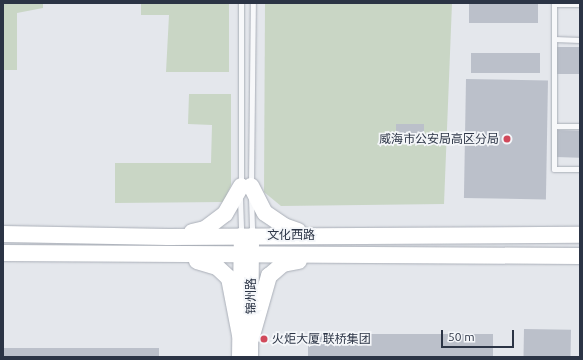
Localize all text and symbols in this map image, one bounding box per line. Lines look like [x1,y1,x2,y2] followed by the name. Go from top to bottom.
[379,132,499,146] place label: 威海市公安局高区分局
[502,134,512,144] marker: 威海市公安局高区分局
[267,228,315,242] street label: 文化西路
[244,278,258,314] street label: 锦州路
[443,322,516,348] scale bar
[448,330,475,343] text: 50 m
[272,332,371,346] place label: 火炬大厦 联桥集团
[259,334,269,344] marker: 火炬大厦 联桥集团

